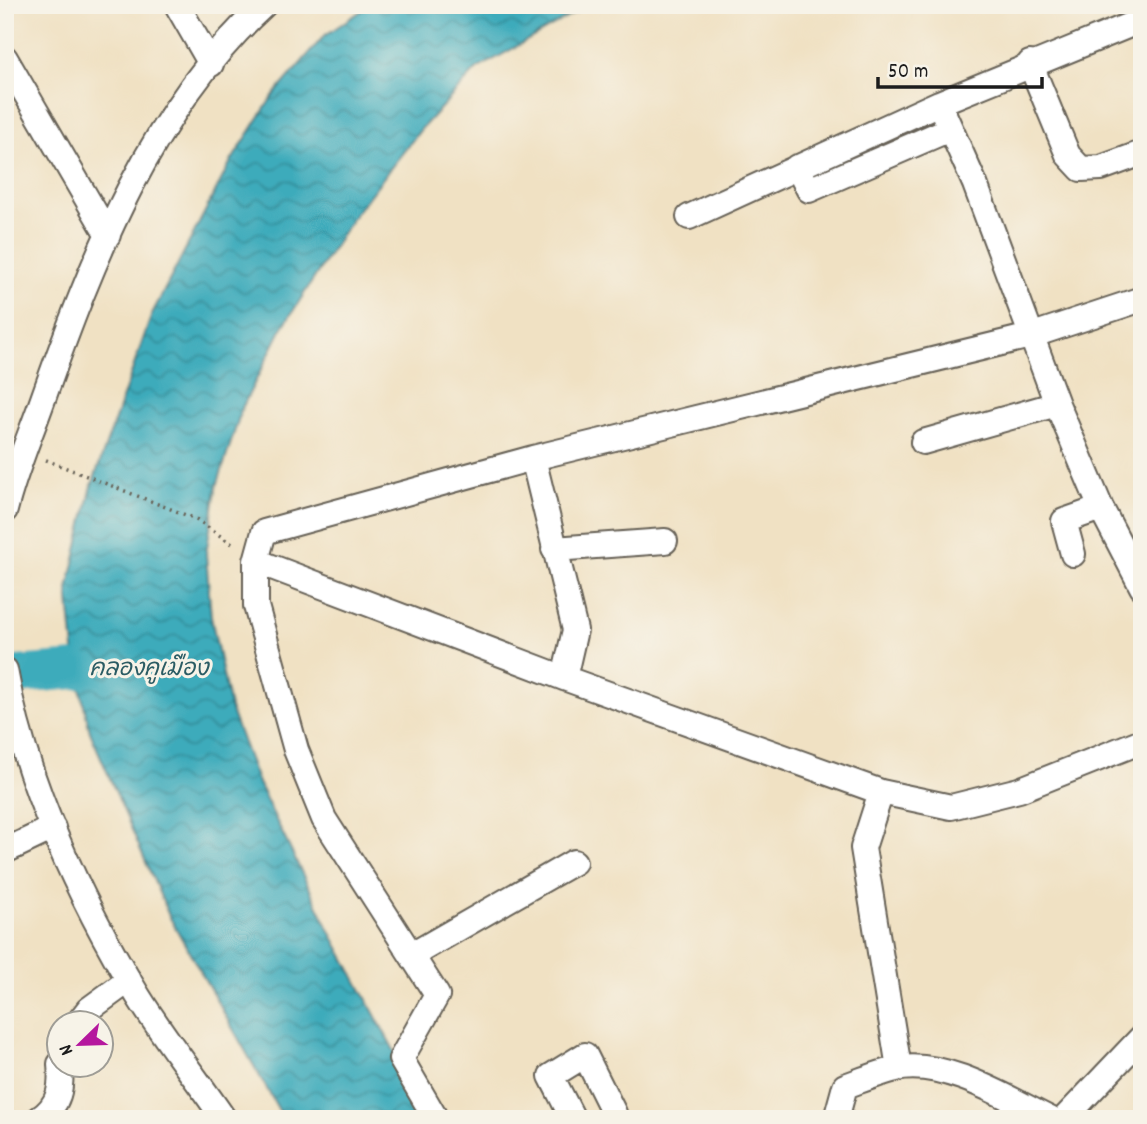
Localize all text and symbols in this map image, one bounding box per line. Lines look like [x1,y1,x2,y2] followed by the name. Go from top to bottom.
[878,46,1042,90] scale bar
[888,58,928,88] text: 50 m
[90,653,210,687] water label: คลองคูเมือง
[46,1009,116,1078] north arrow
[53,1040,82,1059] text: N

